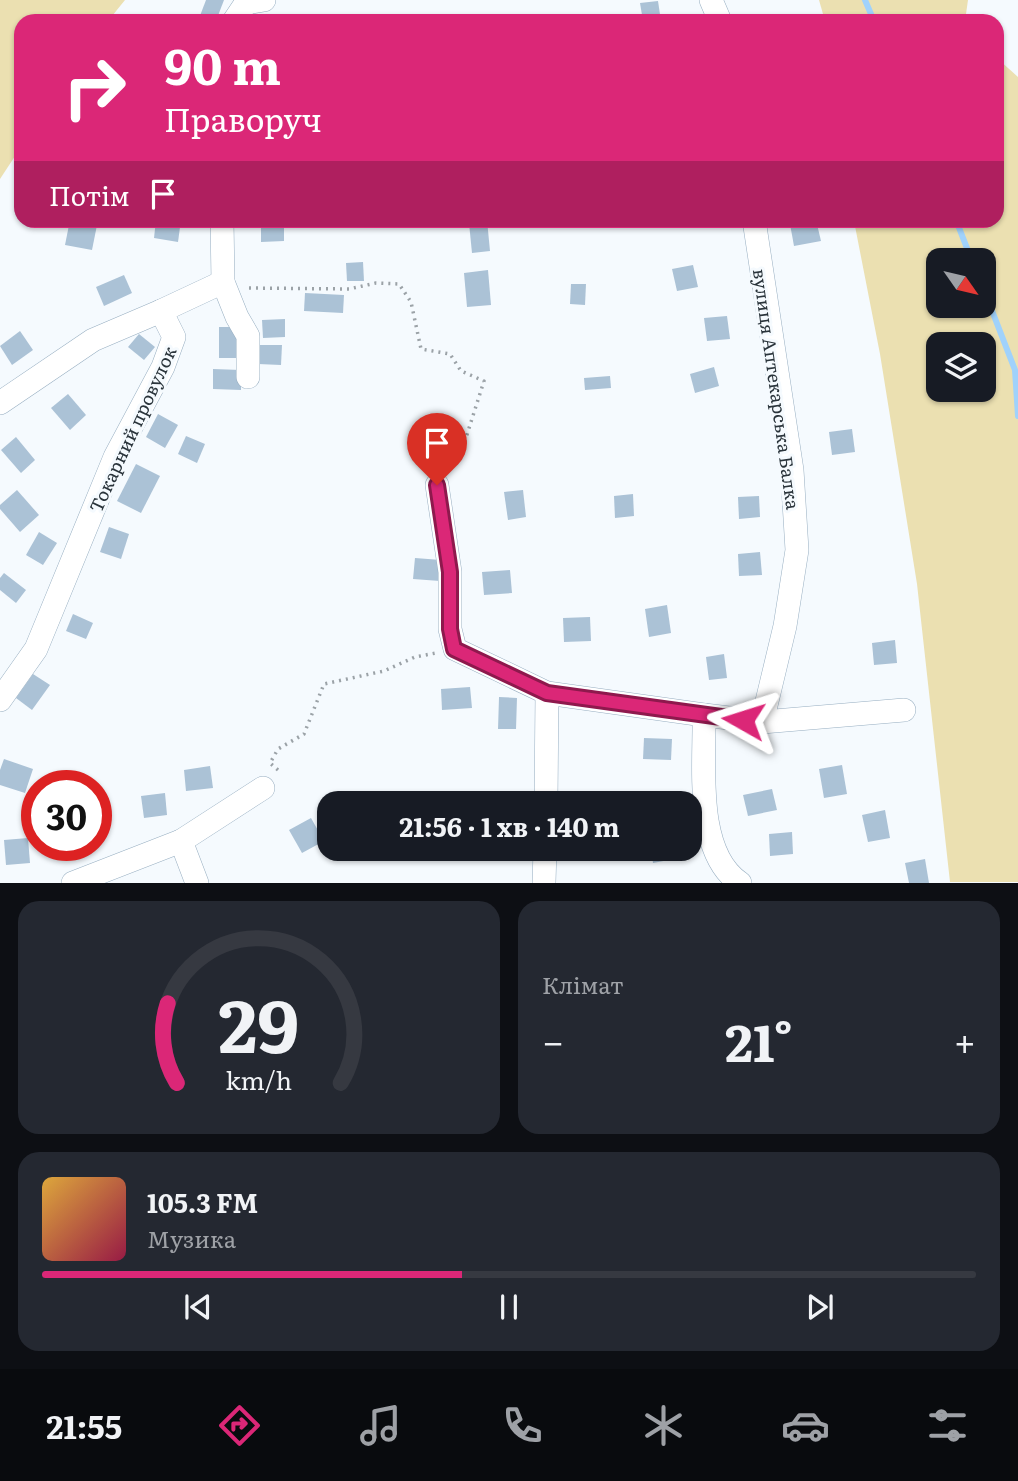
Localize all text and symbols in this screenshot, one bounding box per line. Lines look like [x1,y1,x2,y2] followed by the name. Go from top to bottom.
[164,27,281,100] text: 90 m
[49,42,140,133] icon: right
[164,94,322,142] text: Праворуч
[49,175,130,214] text: Потім
[144,175,182,213] icon: arrive
[926,248,996,318] north arrow
[926,248,996,402] map controls
[747,267,807,512] street label: вулиця Аптекарська Балка
[926,332,996,402] button: layers
[82,341,183,517] street label: Токарний провулок
[407,413,467,485] pin
[418,424,456,462] icon: arrive
[706,683,780,757] position arrow
[21,770,112,861] speed limit sign: 30
[399,806,620,845] text: 21:56 · 1 хв · 140 m
[542,967,624,1001] text: Клімат
[218,968,300,1076] text: 29
[725,1001,793,1078] text: 21°
[542,1011,564,1068] text: −
[954,1011,976,1068] text: +
[226,1061,292,1098] text: km/h
[147,1182,258,1221] text: 105.3 FM
[147,1221,236,1255] text: Музика
[179,1288,217,1326] icon: previous
[490,1288,528,1326] icon: pause
[801,1288,839,1326] icon: next
[46,1401,122,1449] text: 21:55
[215,1401,264,1450] icon: directions
[356,1401,405,1450] icon: music
[498,1401,547,1450] icon: phone
[639,1401,688,1450] icon: climate
[781,1401,830,1450] icon: car
[923,1401,972,1450] icon: filters

